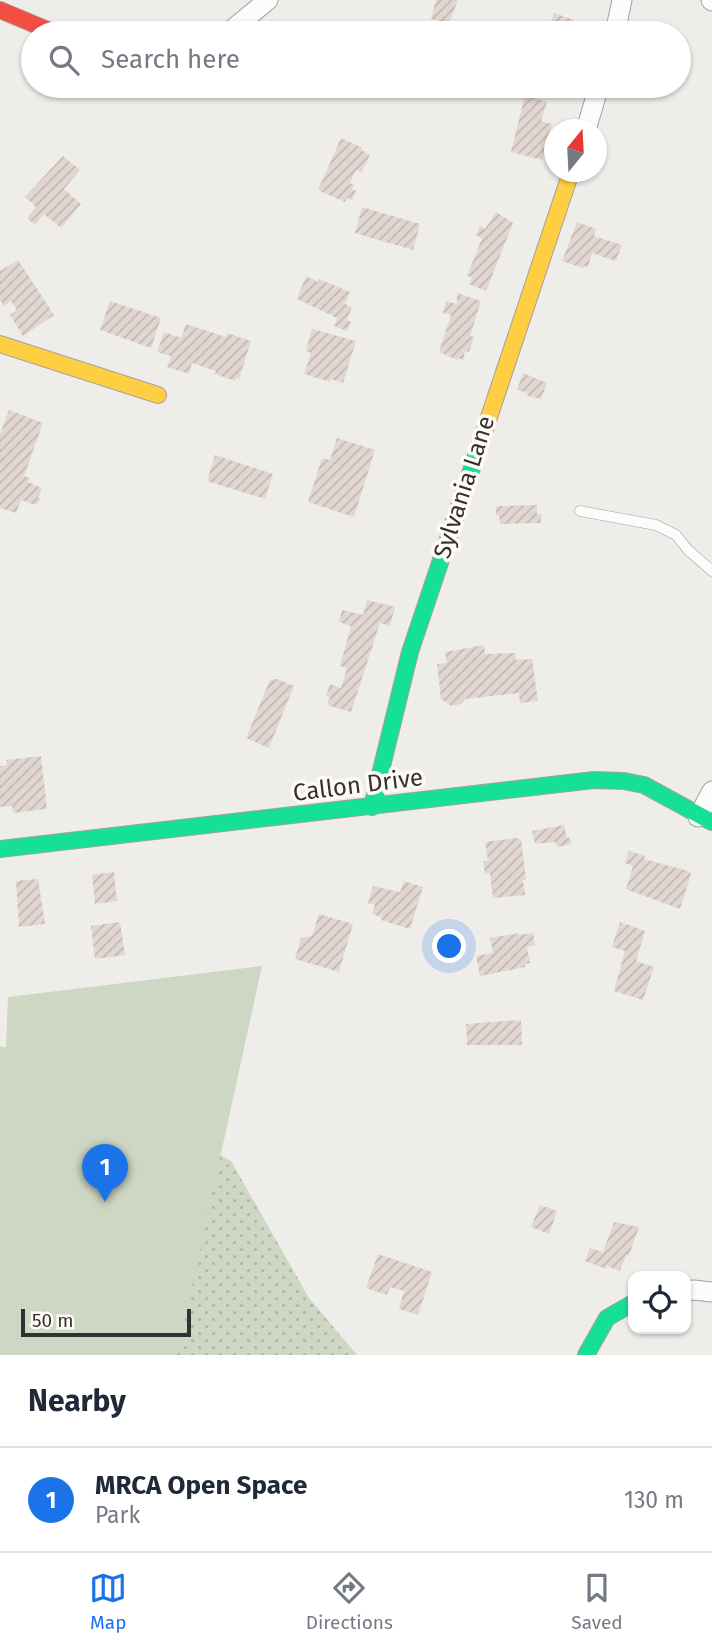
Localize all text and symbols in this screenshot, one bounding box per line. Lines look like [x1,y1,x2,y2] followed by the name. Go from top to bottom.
[21,21,691,98] search box
[45,41,83,79] icon: search
[101,44,240,75] text: Search here
[544,119,607,182] north arrow
[428,412,500,562] street label: Sylvania Lane
[291,763,425,807] street label: Callon Drive
[432,929,466,963] your location
[82,1144,128,1202] pin: 1
[628,1271,691,1334] map controls
[628,1271,691,1334] button: locate
[21,1306,191,1338] scale bar
[32,1309,73,1332] text: 50 m
[28,1383,126,1419] text: Nearby
[95,1470,307,1501] text: MRCA Open Space
[46,1486,56,1514] text: 1
[624,1486,684,1514] text: 130 m
[95,1501,140,1529] text: Park
[89,1569,127,1634] tab: Map
[306,1569,393,1634] tab: Directions
[571,1569,623,1634] tab: Saved

